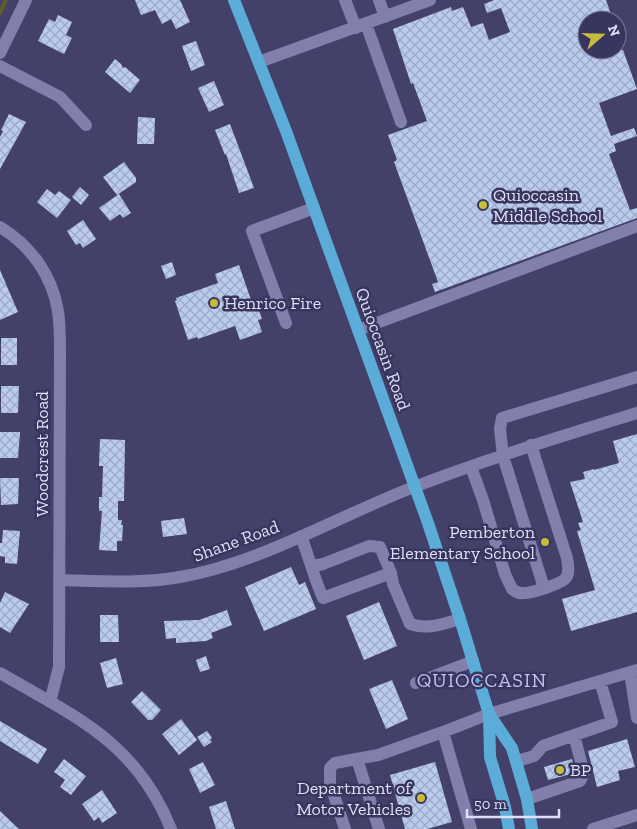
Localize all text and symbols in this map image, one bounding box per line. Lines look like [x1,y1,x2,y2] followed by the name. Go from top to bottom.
[577,10,627,60] north arrow
[604,23,624,39] text: N
[493,184,602,227] place label: Quioccasin Middle School
[477,199,489,211] marker: Quioccasin Middle School
[351,285,415,413] street label: Quioccasin Road
[224,292,321,314] place label: Henrico Fire
[208,297,220,309] marker: Henrico Fire
[31,391,53,517] street label: Woodcrest Road
[190,515,282,567] street label: Shane Road
[390,521,536,564] place label: Pemberton Elementary School
[539,536,551,548] marker: Pemberton Elementary School
[417,668,547,692] district label: QUIOCCASIN
[570,759,591,781] place label: BP
[554,764,566,776] marker: BP
[296,777,412,820] place label: Department of Motor Vehicles
[467,786,560,818] scale bar
[415,792,427,804] marker: Department of Motor Vehicles
[474,795,507,813] text: 50 m

